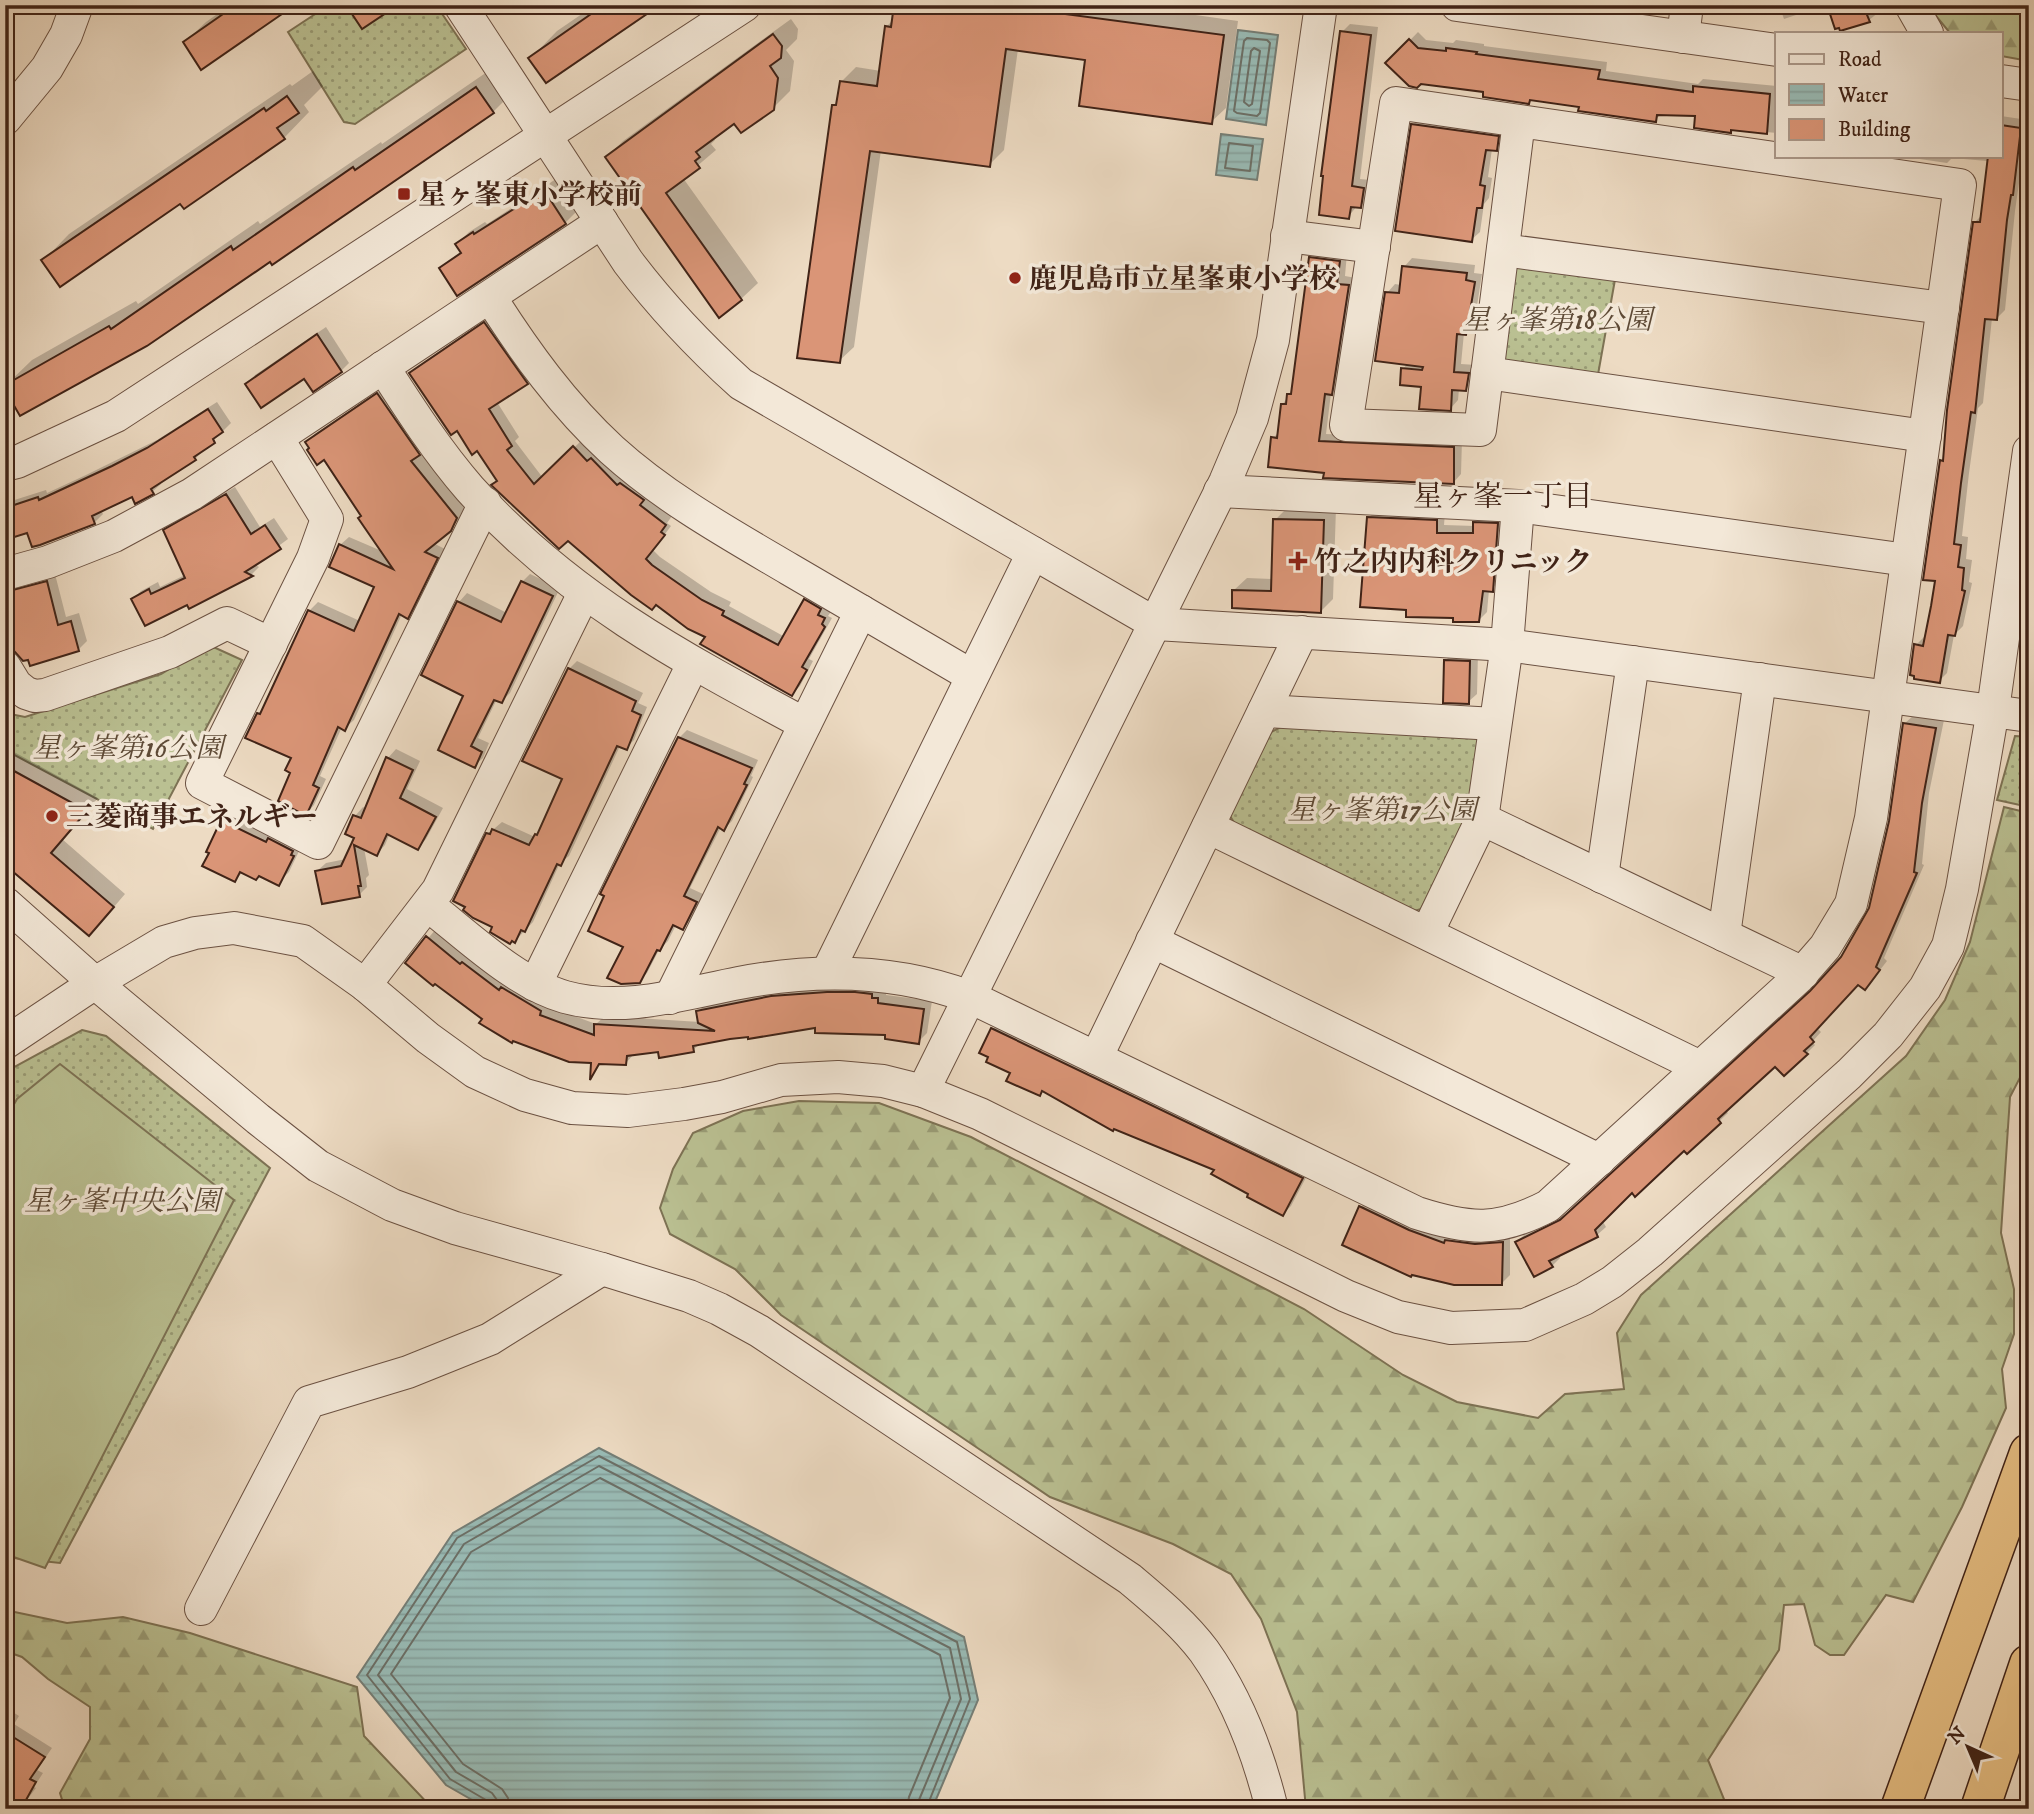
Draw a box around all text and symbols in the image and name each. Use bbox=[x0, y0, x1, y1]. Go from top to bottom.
legend bbox=[1775, 32, 2002, 158]
text: Road bbox=[1838, 47, 1882, 73]
text: Water bbox=[1837, 83, 1888, 109]
text: Building bbox=[1838, 117, 1911, 143]
place label: 星ヶ峯東小学校前 bbox=[418, 178, 642, 213]
marker: 星ヶ峯東小学校前 bbox=[396, 186, 412, 202]
place label: 鹿児島市立星峯東小学校 bbox=[1029, 262, 1337, 297]
marker: 鹿児島市立星峯東小学校 bbox=[1007, 270, 1023, 286]
park label: 星ヶ峯第18公園 bbox=[1462, 303, 1656, 338]
district label: 星ヶ峯一丁目 bbox=[1413, 479, 1593, 516]
place label: 竹之内内科クリニック bbox=[1314, 545, 1592, 580]
marker: 竹之内内科クリニック bbox=[1288, 551, 1308, 571]
park label: 星ヶ峯第16公園 bbox=[33, 731, 227, 766]
park label: 星ヶ峯第17公園 bbox=[1287, 793, 1481, 828]
place label: 三菱商事エネルギー bbox=[66, 800, 318, 835]
marker: 三菱商事エネルギー bbox=[44, 808, 60, 824]
park label: 星ヶ峯中央公園 bbox=[24, 1184, 224, 1219]
north arrow bbox=[1932, 1713, 2002, 1783]
text: N bbox=[1944, 1722, 1971, 1750]

